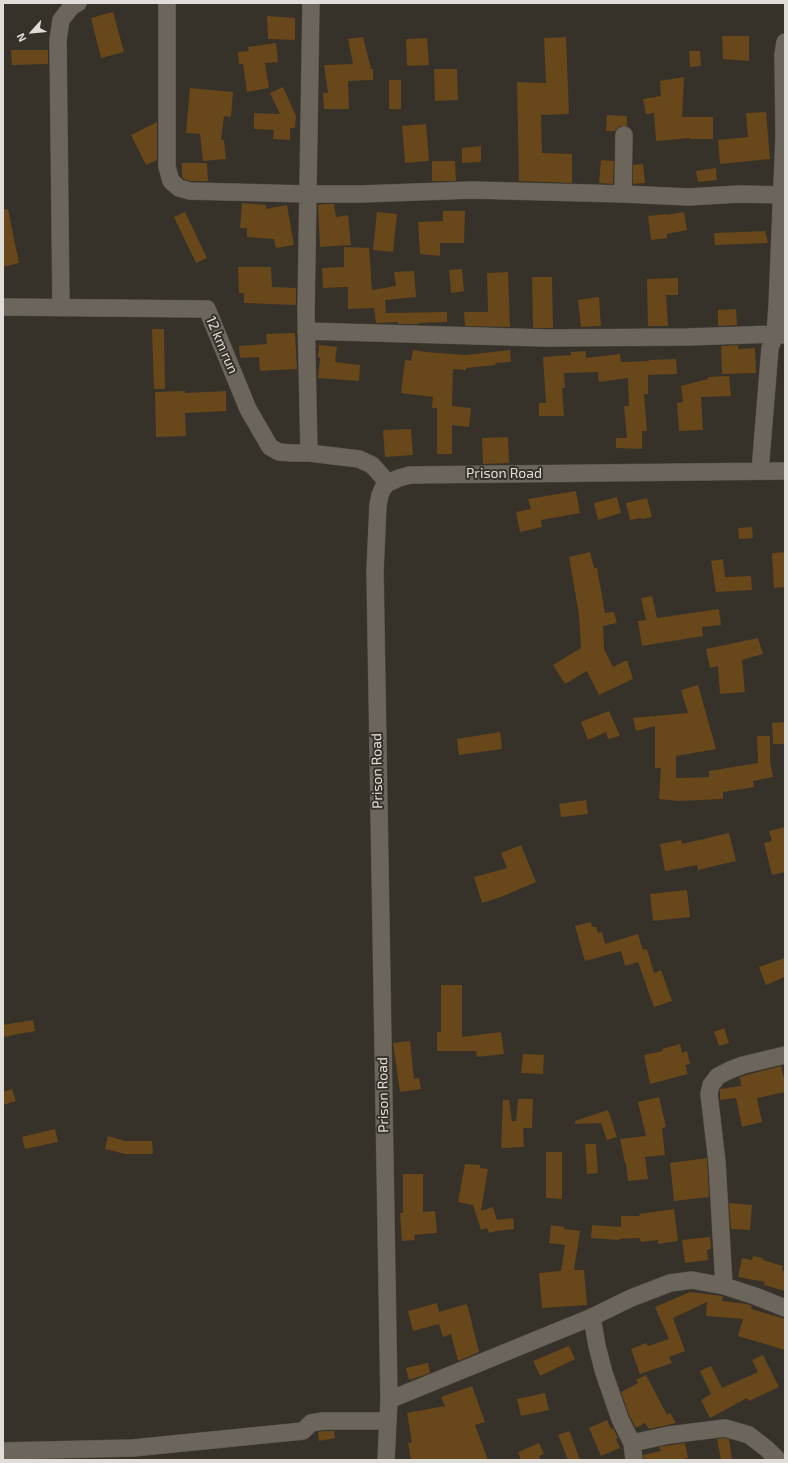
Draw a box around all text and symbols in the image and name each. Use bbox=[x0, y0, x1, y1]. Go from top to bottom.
north arrow bbox=[12, 12, 52, 52]
text: N bbox=[13, 31, 28, 44]
street label: 12 km run bbox=[202, 314, 242, 376]
street label: Prison Road bbox=[466, 465, 542, 481]
street label: Prison Road bbox=[368, 733, 386, 809]
street label: Prison Road bbox=[374, 1057, 392, 1133]

